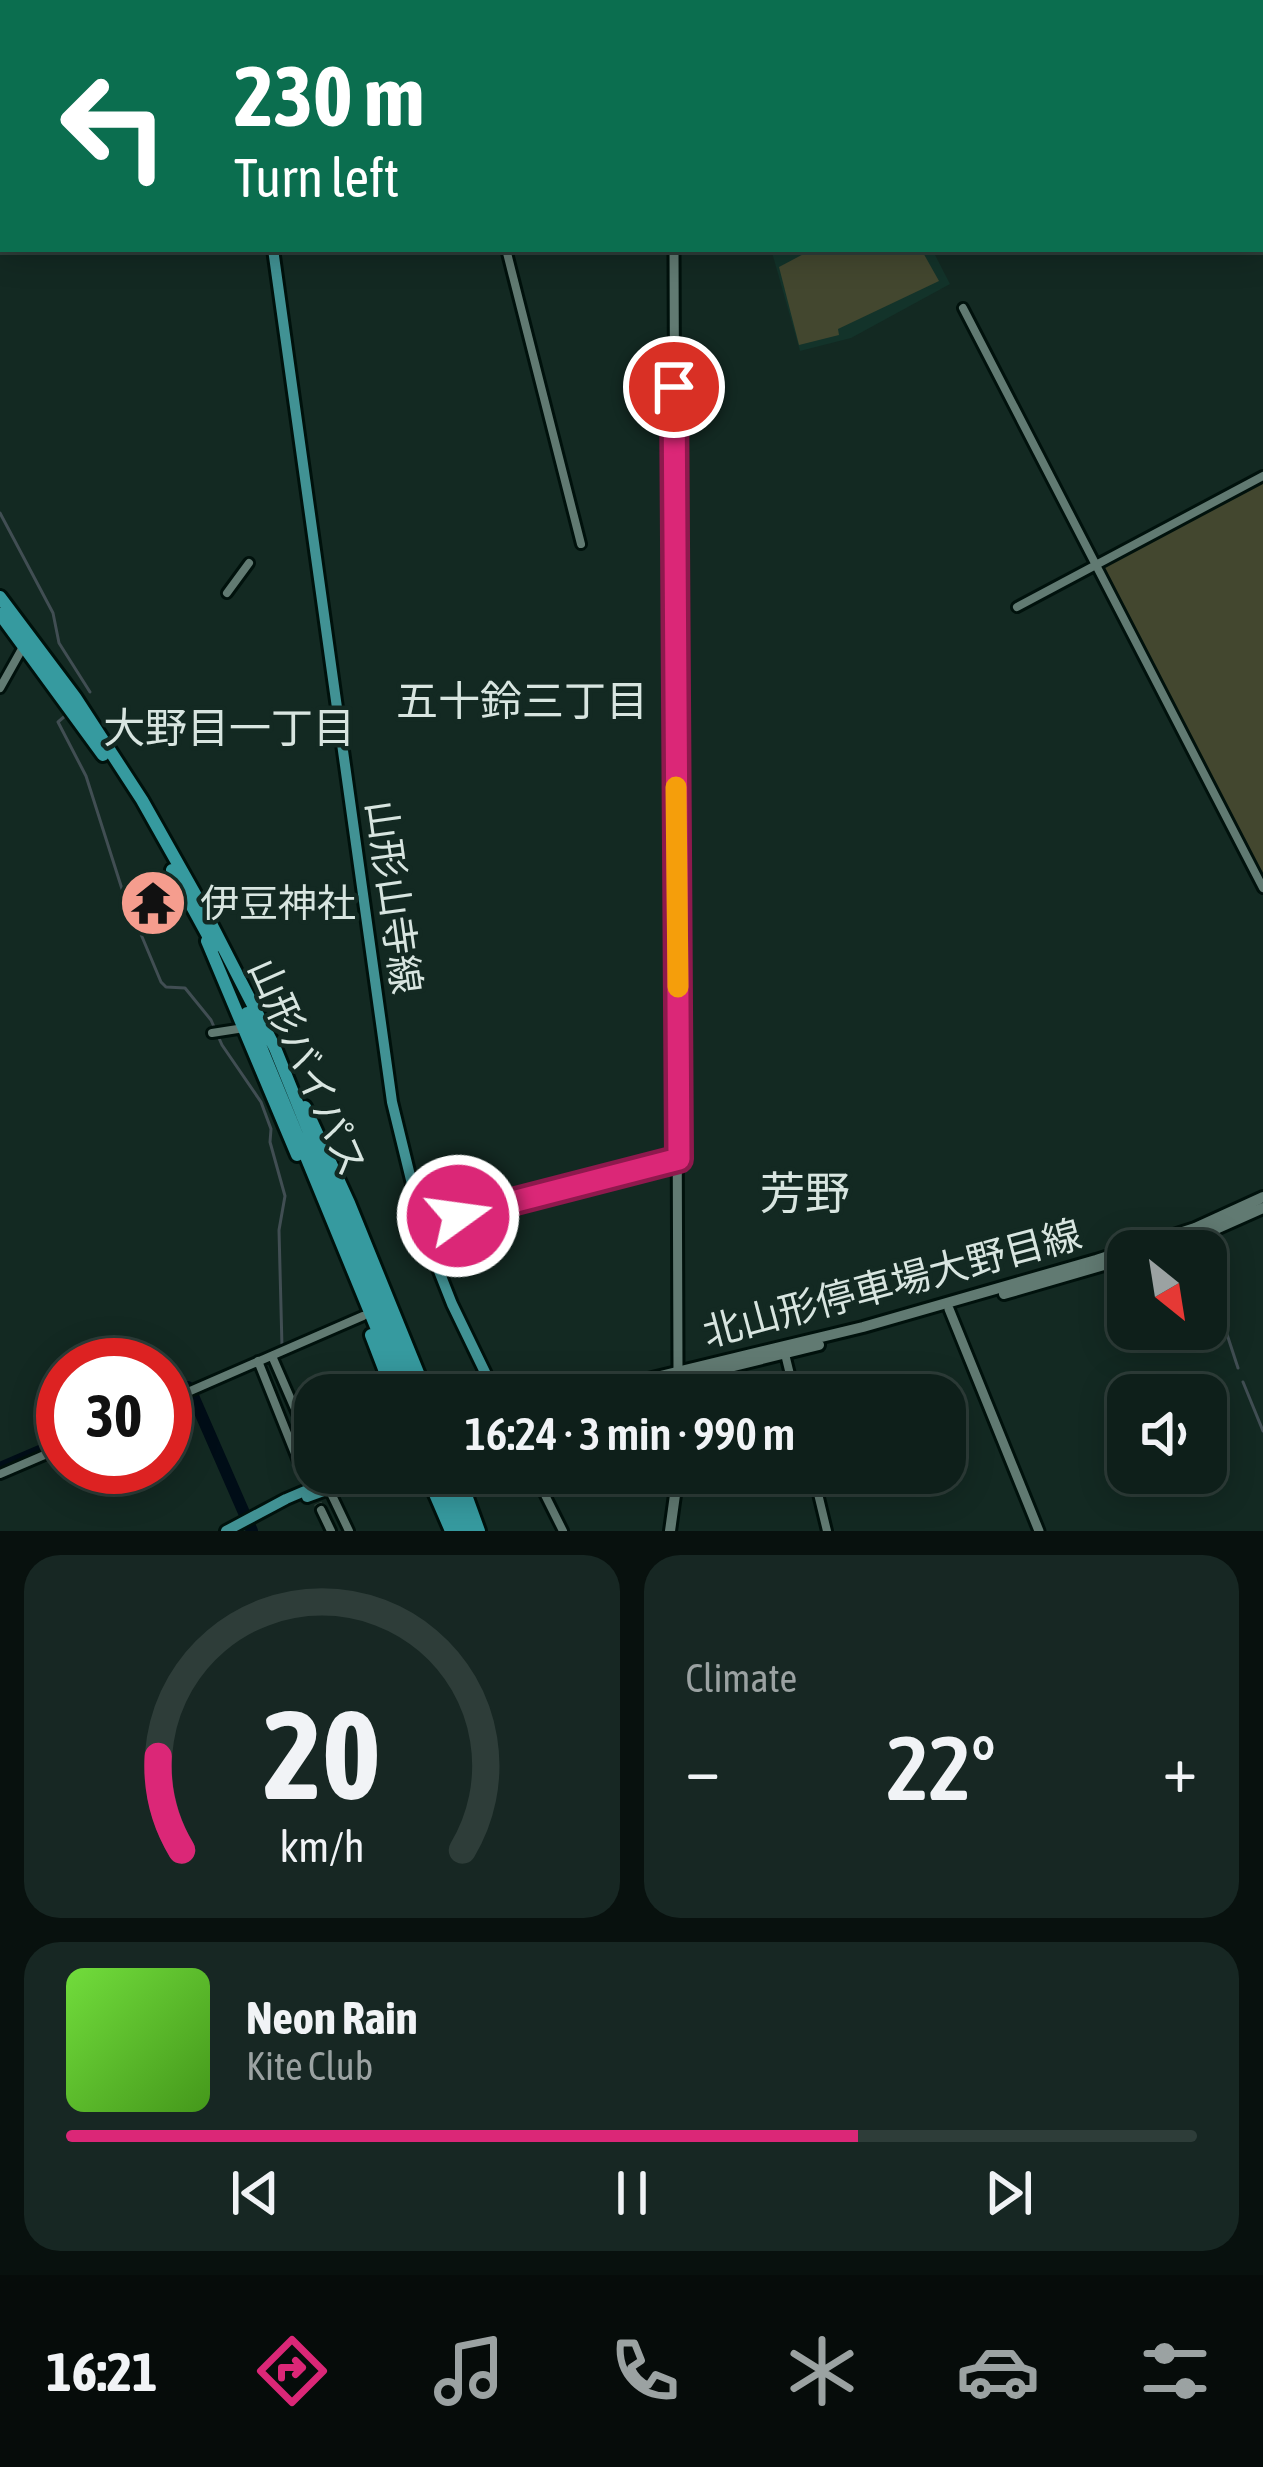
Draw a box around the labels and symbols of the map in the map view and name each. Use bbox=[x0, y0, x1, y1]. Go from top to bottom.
pin bbox=[623, 336, 725, 438]
district label: 五十鈴三丁目 bbox=[396, 677, 648, 725]
district label: 大野目一丁目 bbox=[103, 704, 355, 752]
street label: 山形山寺線 bbox=[359, 797, 429, 997]
temple icon: 伊豆神社 bbox=[118, 868, 188, 938]
place label: 伊豆神社 bbox=[200, 881, 356, 925]
street label: 山形バイパス bbox=[240, 952, 376, 1182]
position arrow bbox=[395, 1153, 521, 1279]
district label: 芳野 bbox=[760, 1167, 850, 1219]
street label: 北山形停車場大野目線 bbox=[698, 1211, 1086, 1355]
north arrow bbox=[1107, 1230, 1227, 1350]
speed limit sign: 30 bbox=[36, 1338, 192, 1494]

